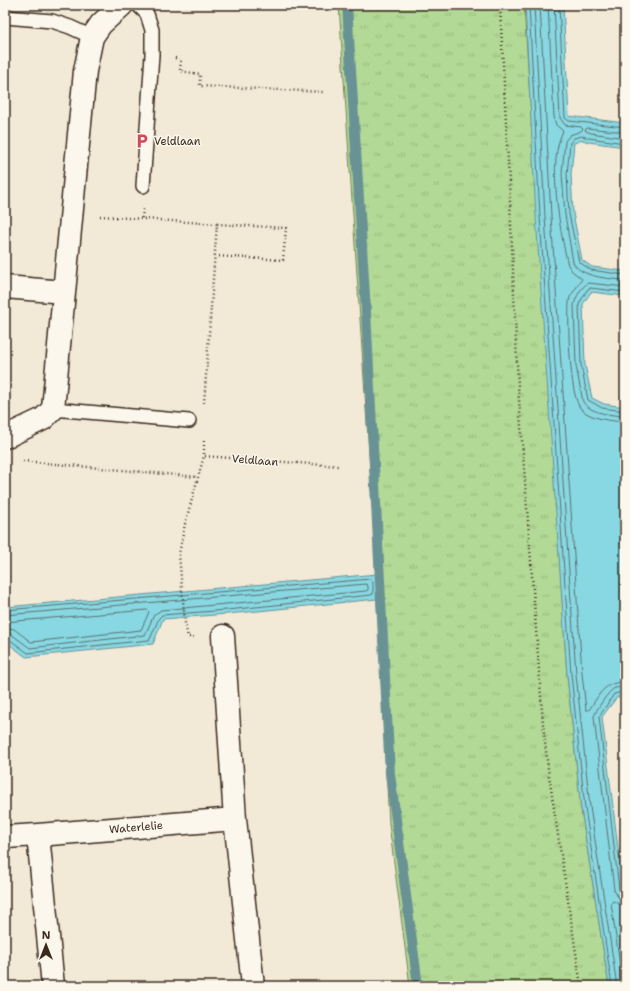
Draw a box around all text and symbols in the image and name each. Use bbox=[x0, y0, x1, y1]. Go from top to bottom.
parking icon: Veldlaan bbox=[133, 132, 151, 150]
place label: Veldlaan bbox=[154, 134, 201, 149]
street label: Veldlaan bbox=[231, 451, 279, 470]
street label: Waterlelie bbox=[109, 818, 164, 837]
north arrow bbox=[26, 925, 66, 965]
text: N bbox=[42, 928, 51, 943]

